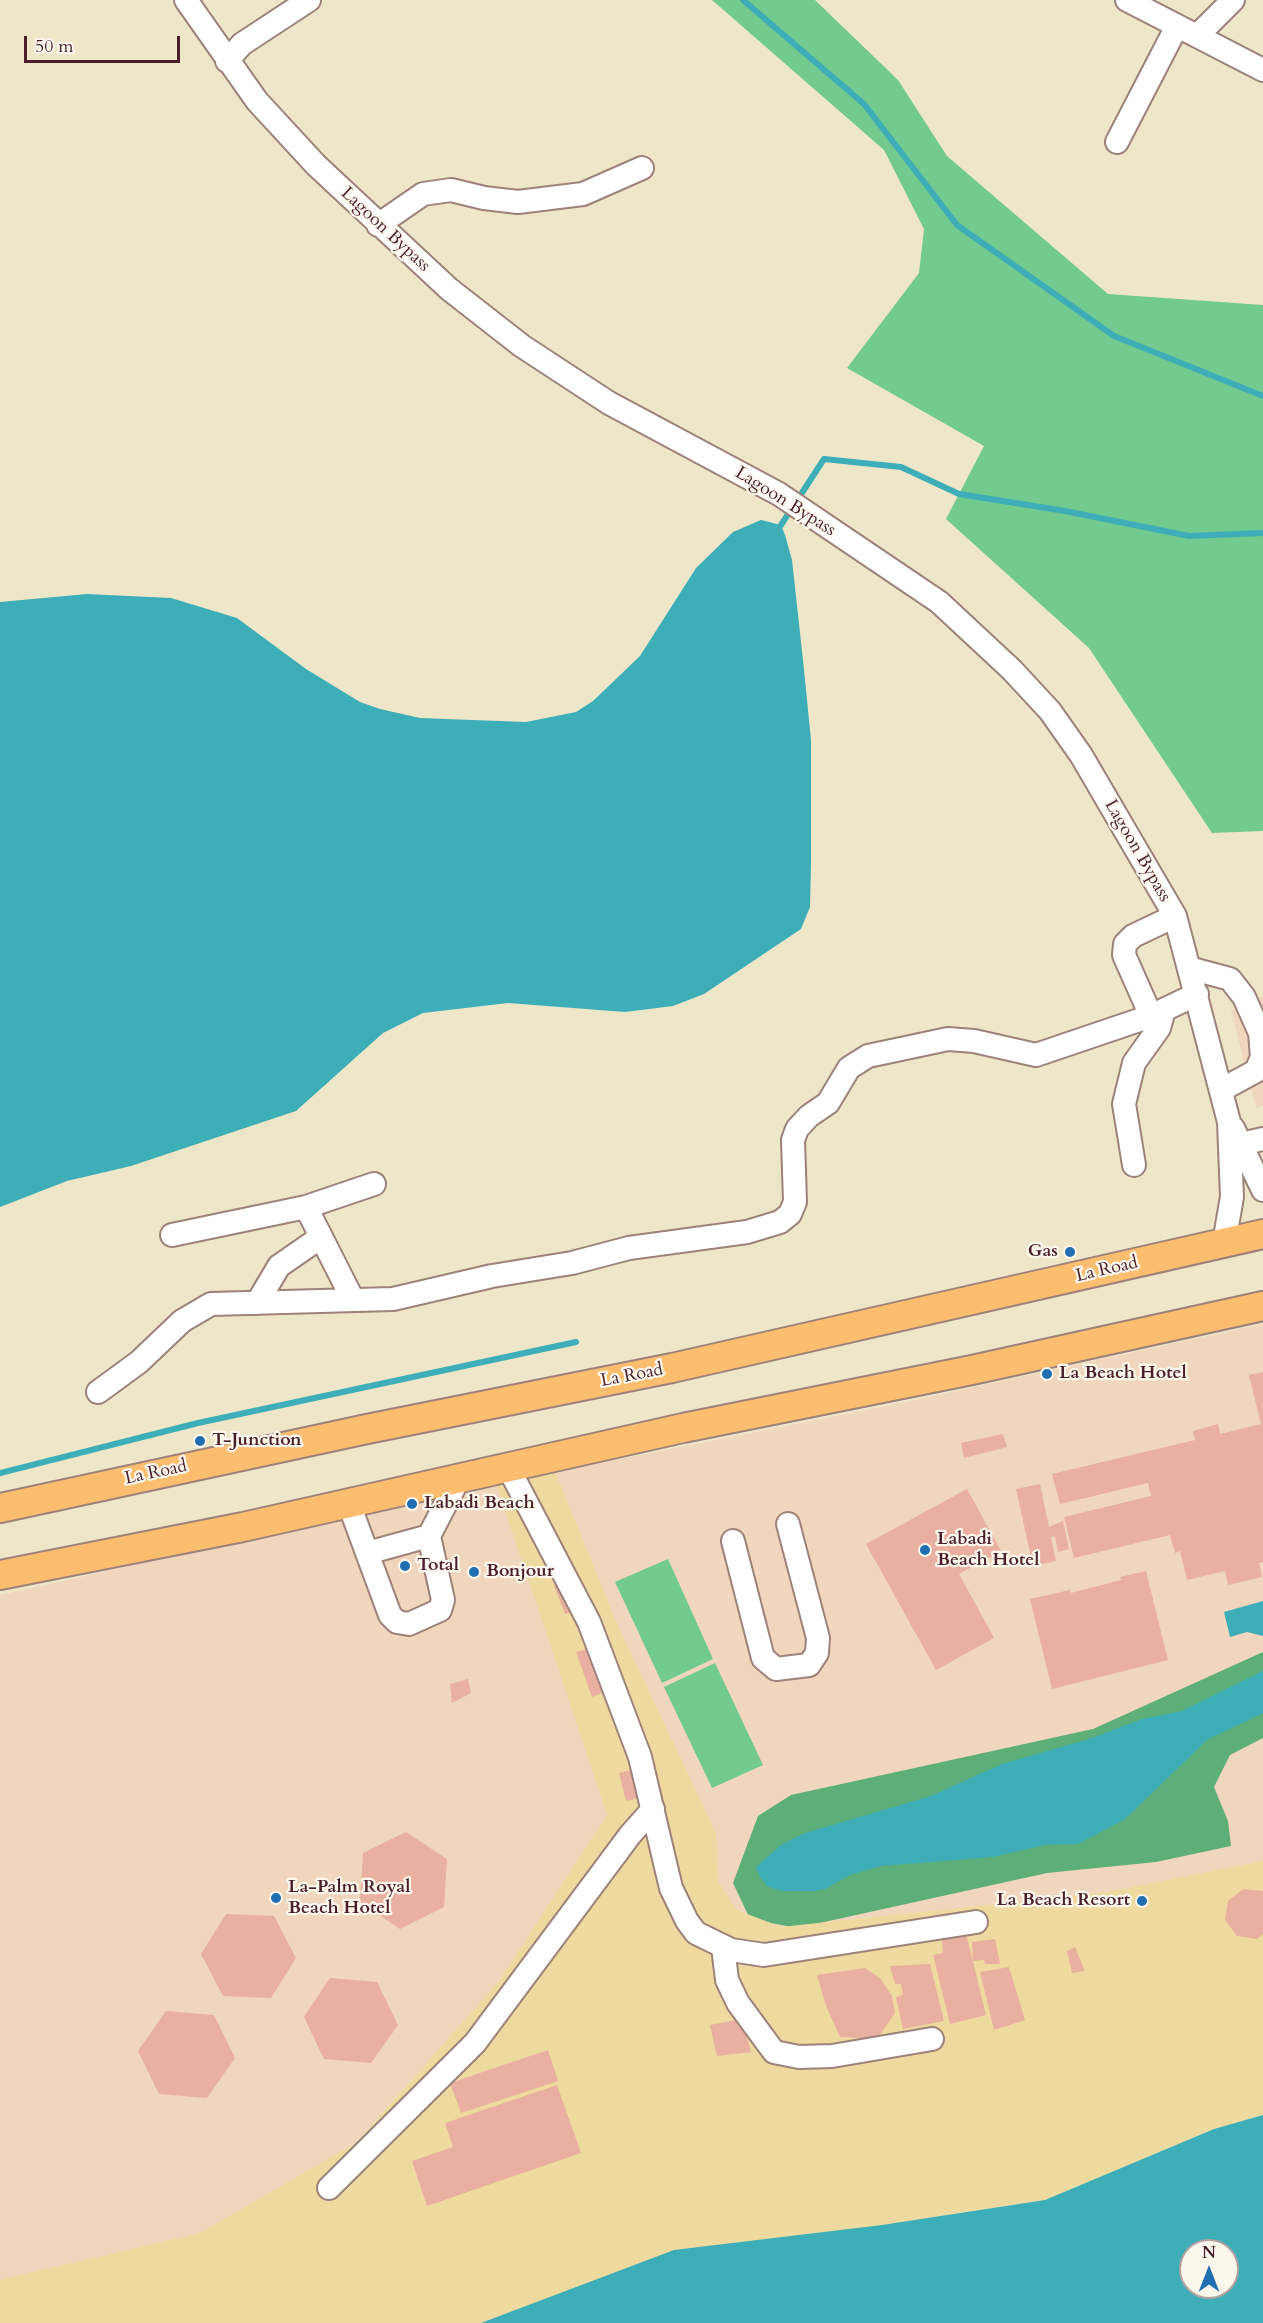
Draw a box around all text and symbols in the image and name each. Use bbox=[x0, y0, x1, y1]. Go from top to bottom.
scale bar bbox=[27, 24, 183, 62]
text: 50 m bbox=[35, 34, 74, 59]
street label: Lagoon Bypass bbox=[336, 183, 434, 277]
street label: Lagoon Bypass bbox=[731, 463, 839, 541]
street label: Lagoon Bypass bbox=[1099, 796, 1175, 906]
place label: Gas bbox=[1028, 1241, 1058, 1263]
marker: Gas bbox=[1063, 1245, 1077, 1259]
street label: La Road bbox=[1074, 1252, 1140, 1288]
street label: La Road bbox=[599, 1359, 665, 1393]
place label: La Beach Hotel bbox=[1059, 1363, 1187, 1385]
marker: La Beach Hotel bbox=[1040, 1367, 1054, 1381]
place label: T-Junction bbox=[212, 1430, 302, 1452]
marker: T-Junction bbox=[193, 1434, 207, 1448]
street label: La Road bbox=[123, 1456, 189, 1490]
place label: Labadi Beach bbox=[424, 1493, 535, 1515]
marker: Labadi Beach bbox=[405, 1497, 419, 1511]
place label: Labadi Beach Hotel bbox=[937, 1529, 1039, 1572]
marker: Labadi Beach Hotel bbox=[918, 1543, 932, 1557]
place label: Total bbox=[417, 1555, 459, 1577]
marker: Total bbox=[398, 1559, 412, 1573]
place label: Bonjour bbox=[486, 1561, 554, 1583]
marker: Bonjour bbox=[467, 1565, 481, 1579]
place label: La-Palm Royal Beach Hotel bbox=[288, 1877, 410, 1920]
place label: La Beach Resort bbox=[996, 1890, 1130, 1912]
marker: La-Palm Royal Beach Hotel bbox=[269, 1891, 283, 1905]
marker: La Beach Resort bbox=[1135, 1894, 1149, 1908]
north arrow bbox=[1179, 2239, 1239, 2299]
text: N bbox=[1202, 2242, 1216, 2264]

